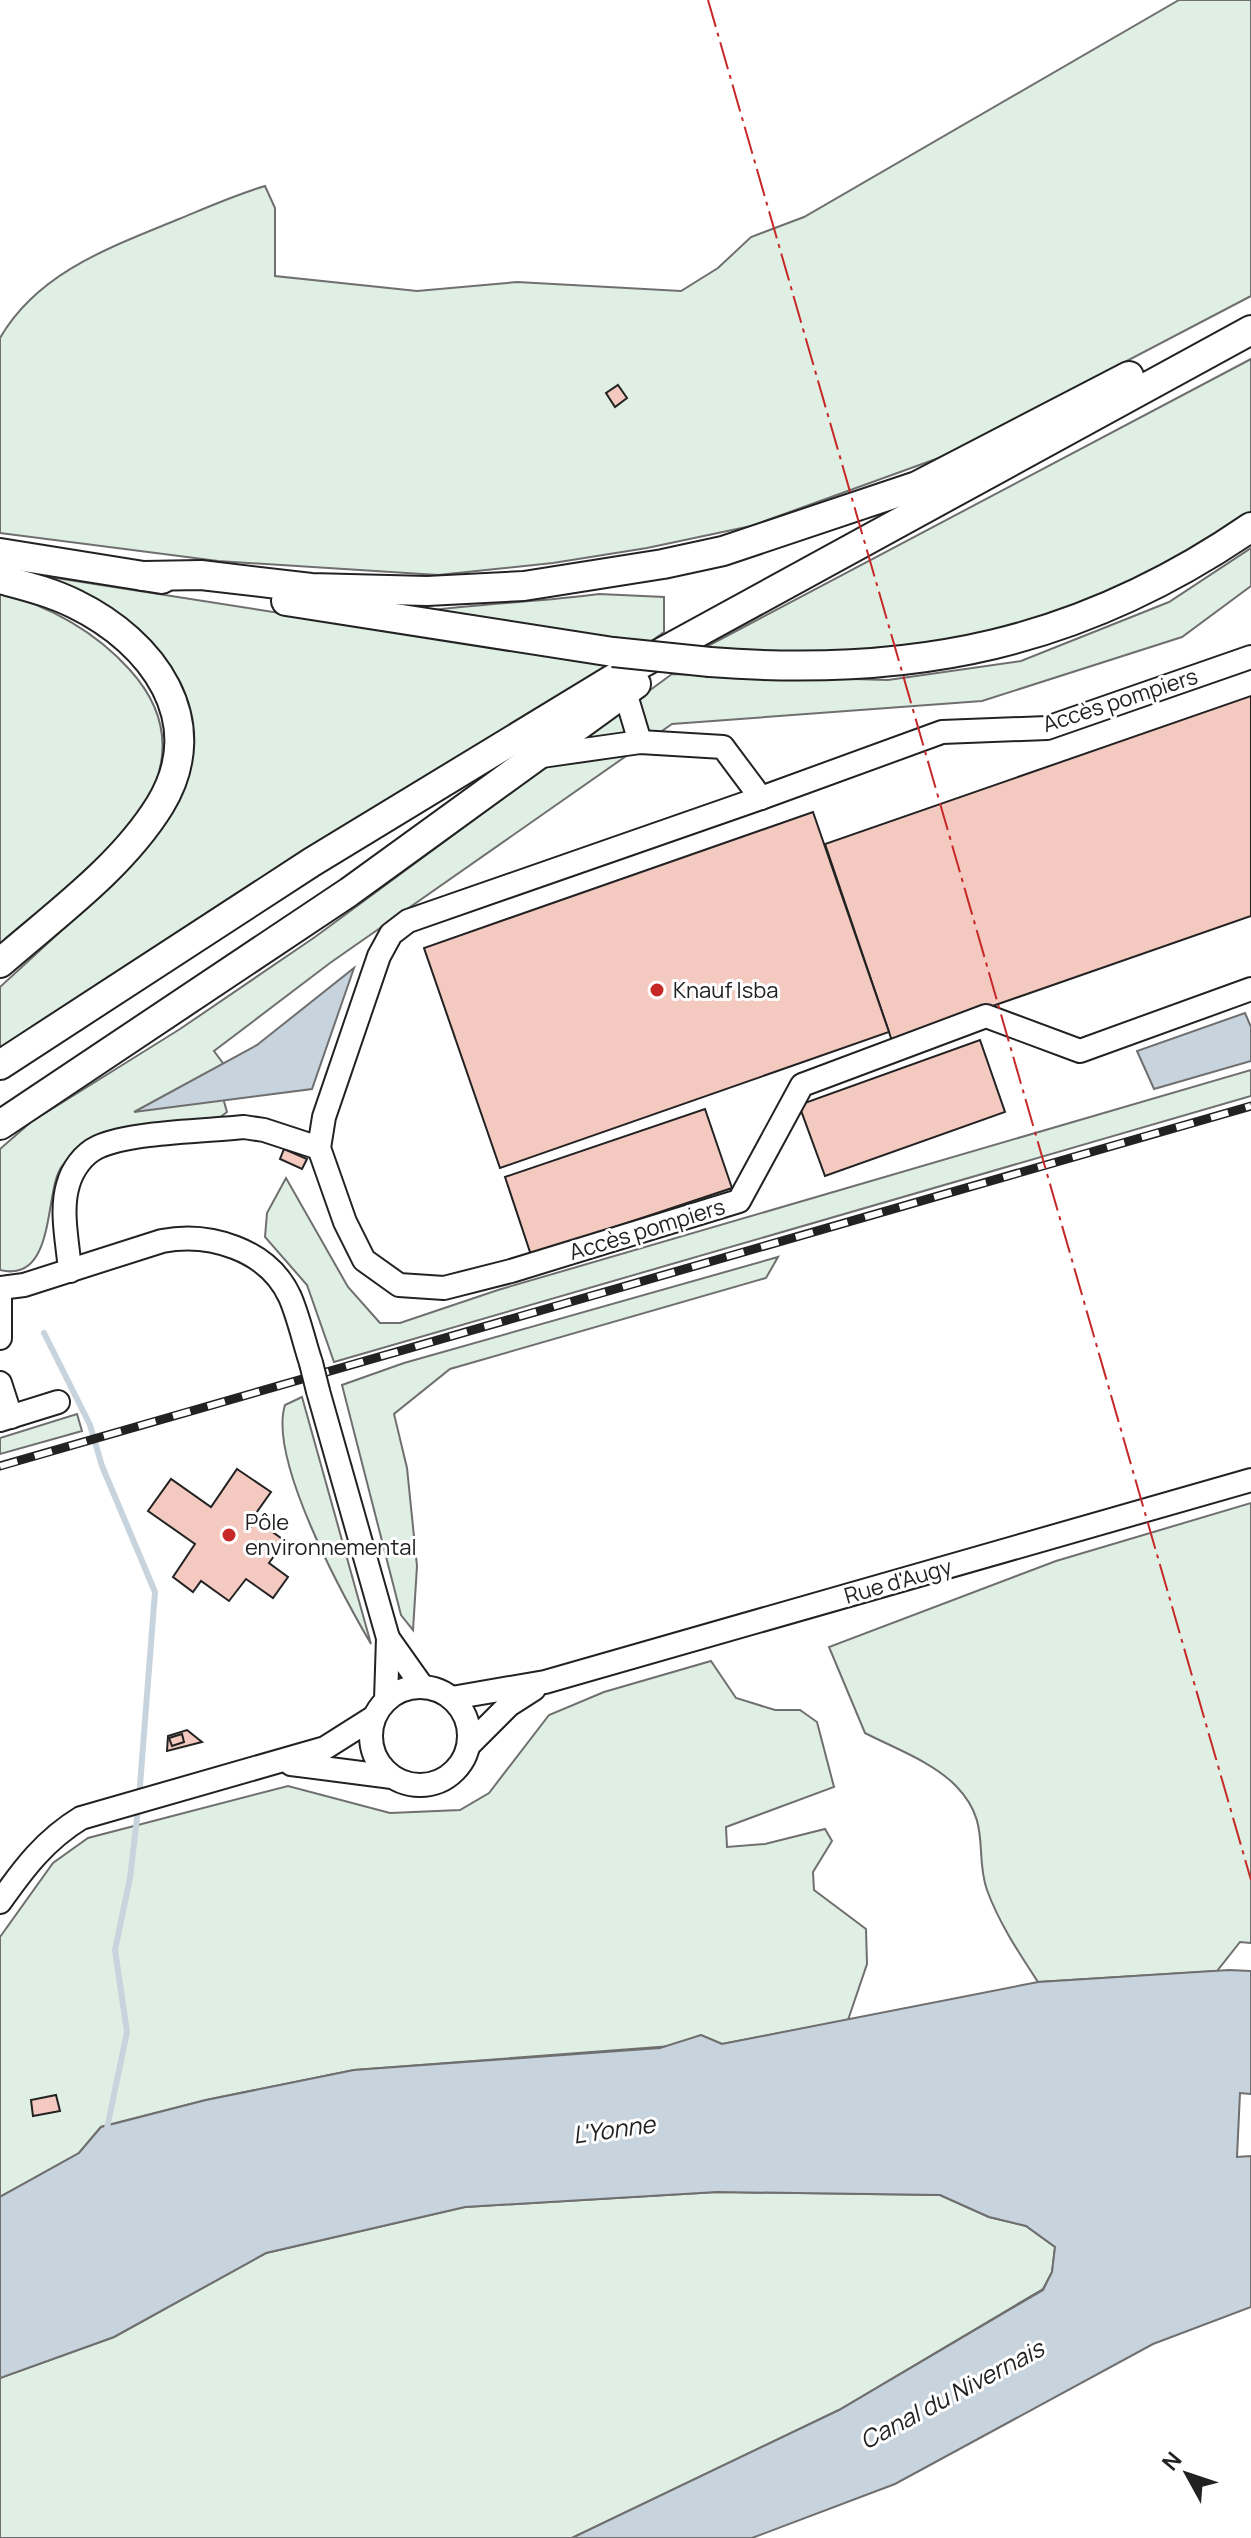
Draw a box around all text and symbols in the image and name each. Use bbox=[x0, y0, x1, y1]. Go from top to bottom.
street label: Accès pompiers bbox=[1039, 661, 1201, 739]
place label: Knauf Isba bbox=[673, 975, 779, 1005]
marker: Knauf Isba bbox=[648, 981, 666, 999]
street label: Accès pompiers bbox=[565, 1191, 729, 1267]
place label: Pôle environnemental bbox=[245, 1507, 417, 1562]
marker: Pôle environnemental bbox=[220, 1526, 238, 1544]
street label: Rue d'Augy bbox=[841, 1551, 956, 1611]
water label: L'Yonne bbox=[571, 2106, 659, 2151]
water label: Canal du Nivernais bbox=[853, 2330, 1051, 2456]
north arrow bbox=[1147, 2434, 1227, 2514]
text: N bbox=[1155, 2445, 1188, 2477]

